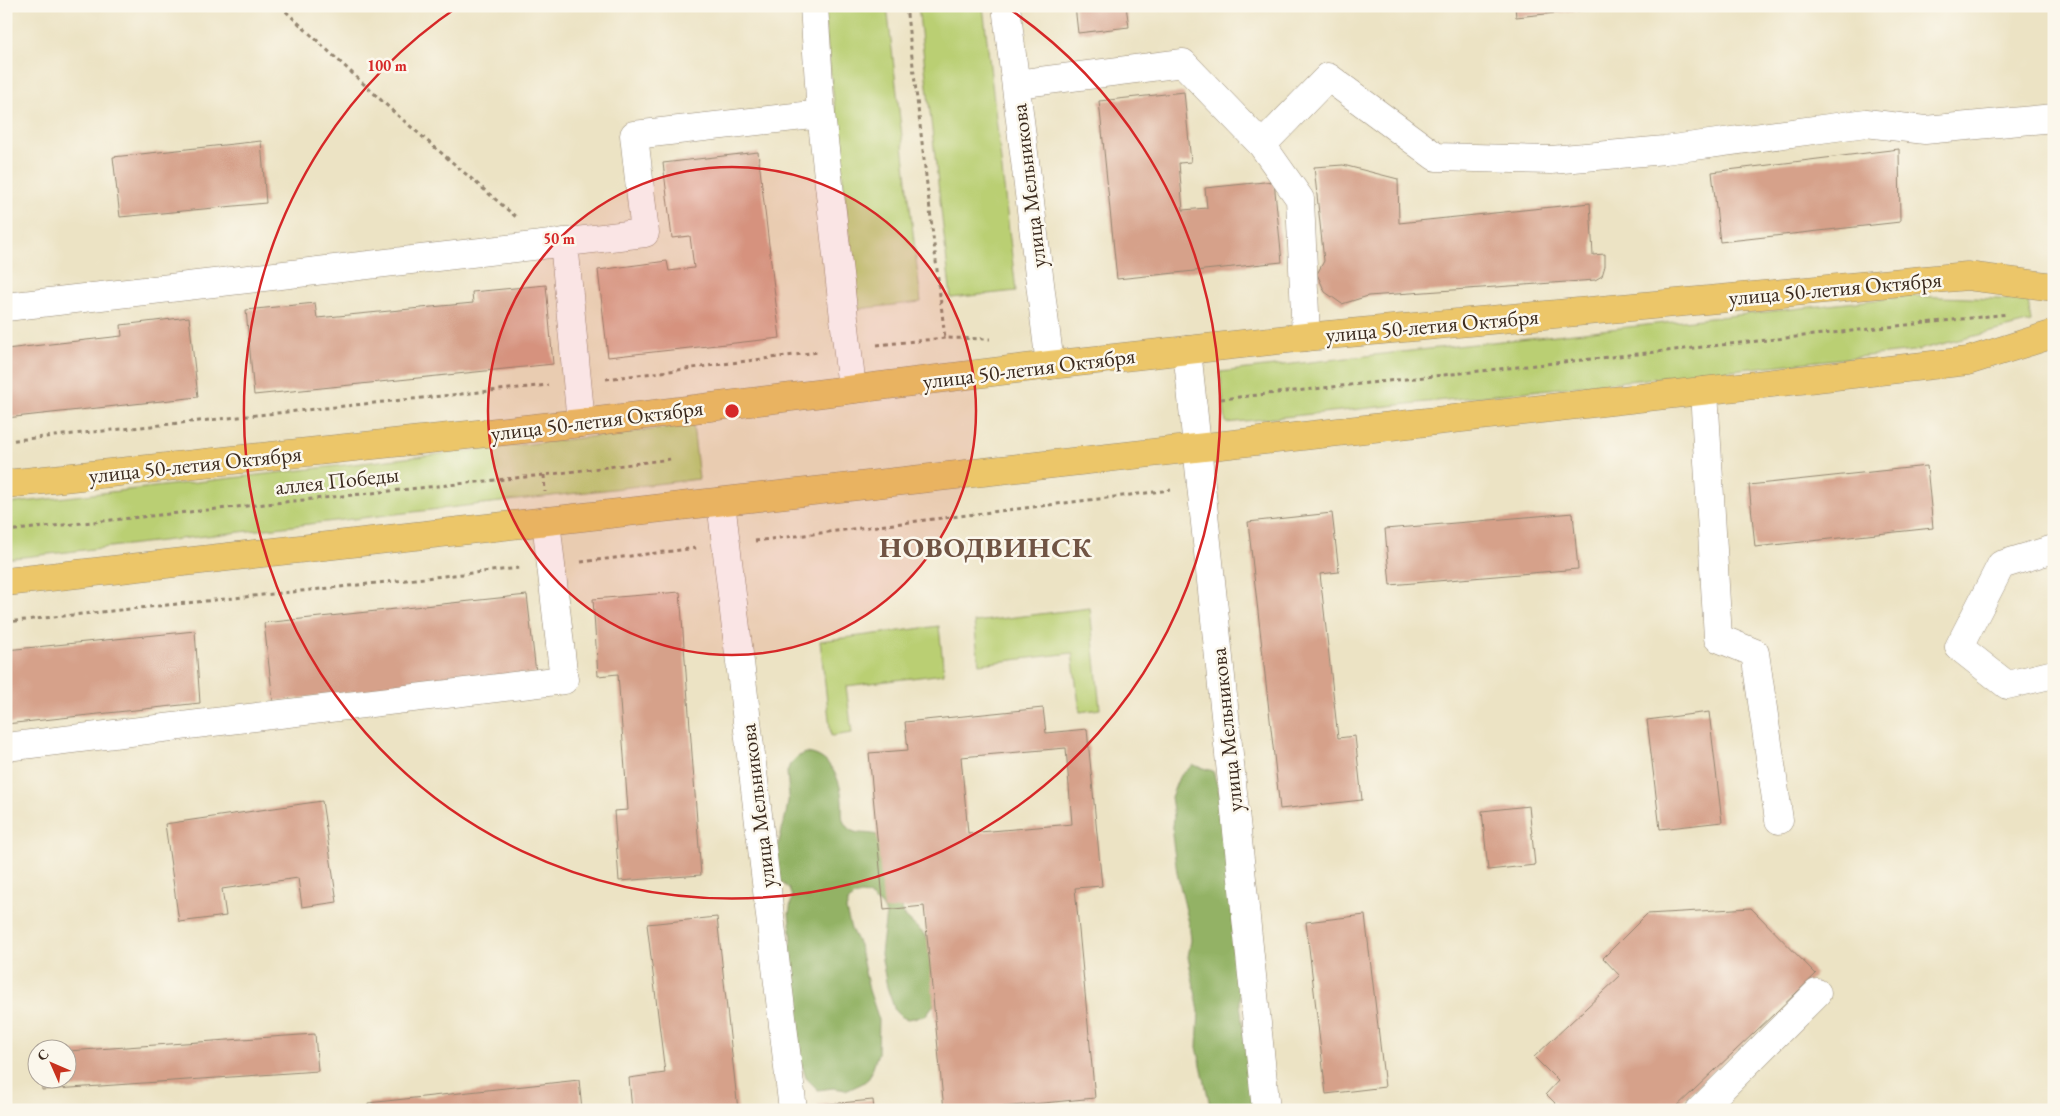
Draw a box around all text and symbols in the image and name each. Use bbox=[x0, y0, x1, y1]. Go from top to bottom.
text: 100 m bbox=[367, 56, 407, 75]
street label: улица Мельникова bbox=[1004, 102, 1053, 270]
text: 50 m bbox=[543, 229, 575, 248]
street label: улица 50-летия Октября bbox=[1727, 265, 1943, 312]
street label: улица 50-летия Октября bbox=[1324, 302, 1540, 349]
street label: улица 50-летия Октября bbox=[921, 341, 1137, 396]
street label: улица 50-летия Октября bbox=[489, 393, 705, 448]
centre of rings bbox=[723, 402, 741, 420]
street label: улица 50-летия Октября bbox=[87, 439, 303, 490]
street label: аллея Победы bbox=[274, 460, 400, 501]
district label: НОВОДВИНСК bbox=[879, 529, 1093, 565]
street label: улица Мельникова bbox=[1203, 646, 1250, 814]
street label: улица Мельникова bbox=[733, 722, 782, 890]
north arrow bbox=[28, 1038, 78, 1088]
text: С bbox=[33, 1045, 53, 1065]

